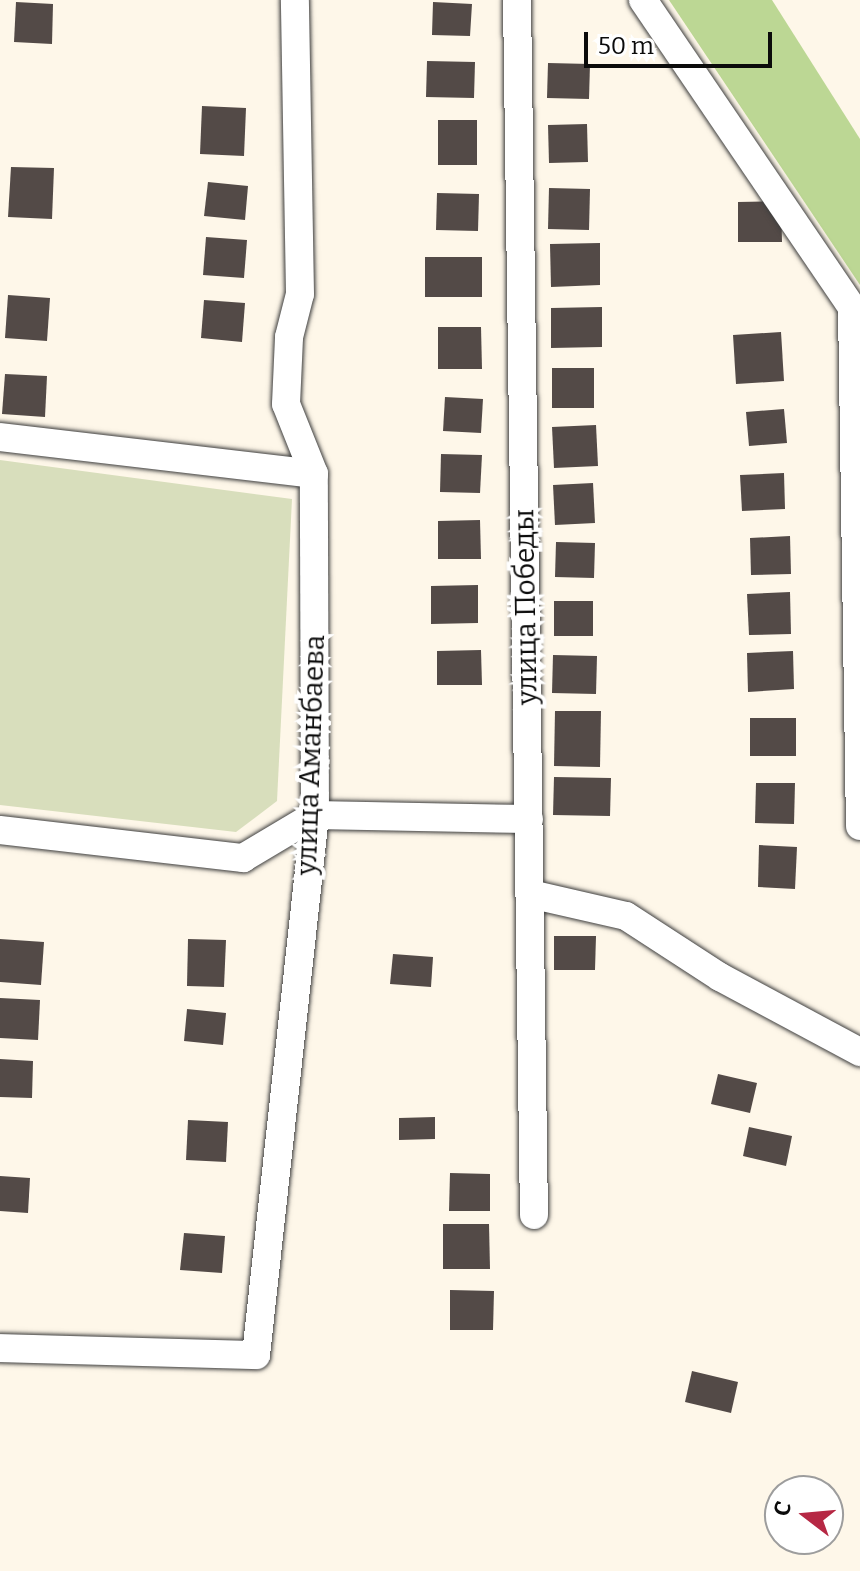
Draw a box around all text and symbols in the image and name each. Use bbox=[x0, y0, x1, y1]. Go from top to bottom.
scale bar bbox=[588, 16, 776, 66]
text: 50 m bbox=[598, 32, 654, 60]
street label: улица Победы bbox=[507, 509, 545, 705]
street label: улица Аманбаева bbox=[290, 634, 332, 876]
north arrow bbox=[764, 1475, 844, 1555]
text: С bbox=[767, 1498, 797, 1519]

